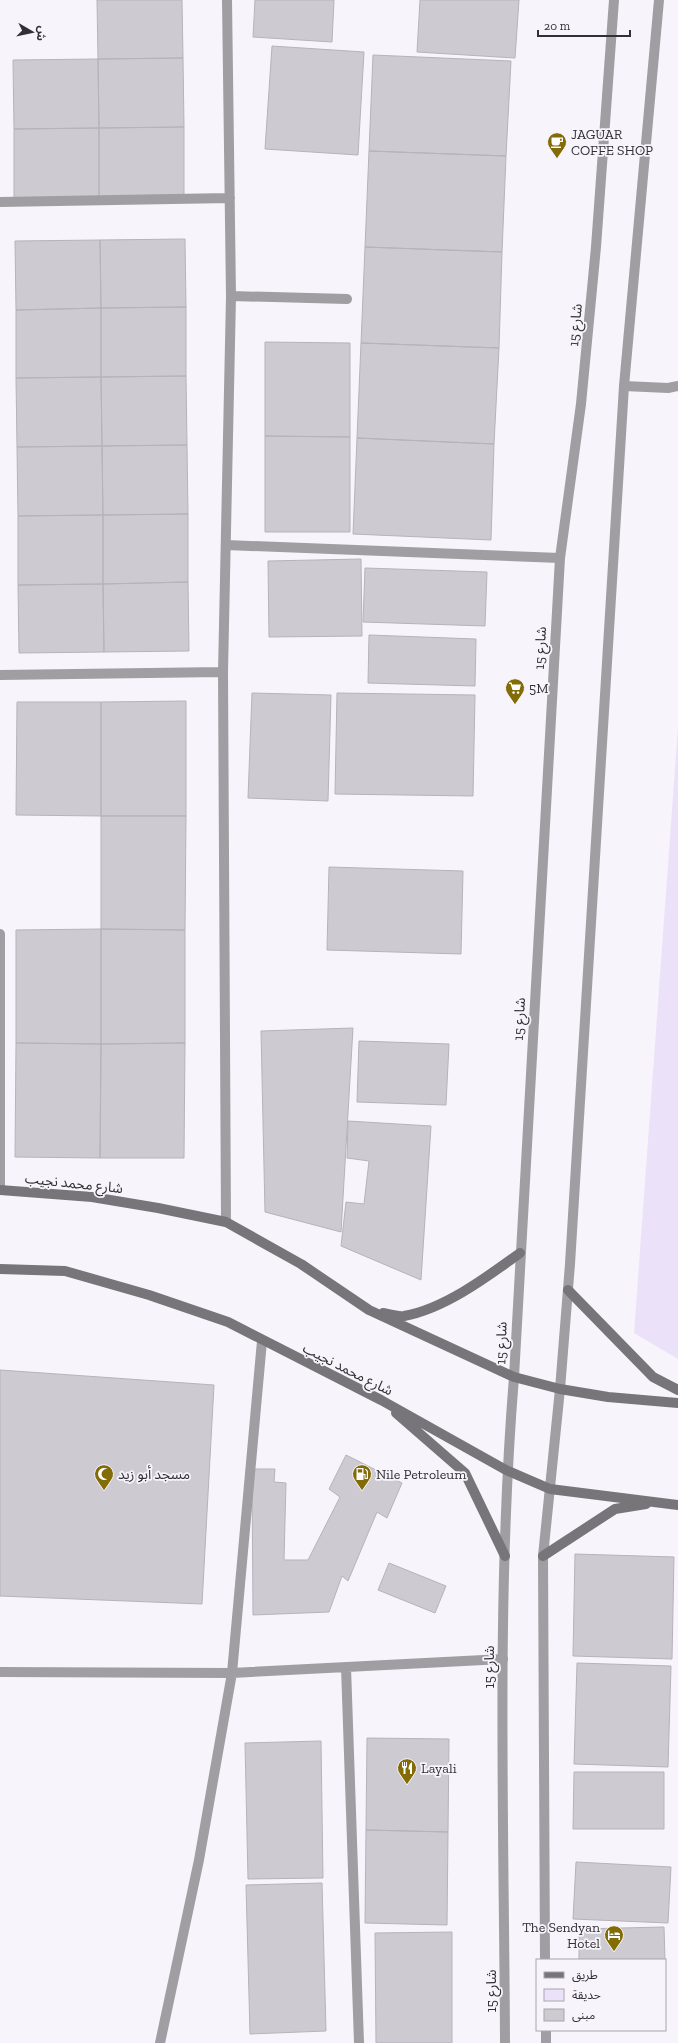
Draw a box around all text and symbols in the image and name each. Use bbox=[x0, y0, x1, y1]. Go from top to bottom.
north arrow bbox=[12, 12, 52, 52]
scale bar bbox=[538, 12, 630, 38]
text: 20 m bbox=[544, 19, 571, 33]
text: ش bbox=[34, 25, 49, 42]
place label: JAGUAR COFFE SHOP bbox=[571, 126, 653, 159]
cafe icon: JAGUAR COFFE SHOP bbox=[546, 131, 568, 159]
street label: شارع 15 bbox=[565, 303, 588, 347]
street label: شارع 15 bbox=[531, 626, 552, 670]
supermarket icon: 5M bbox=[504, 677, 526, 705]
place label: 5M bbox=[529, 680, 549, 697]
street label: شارع 15 bbox=[510, 997, 531, 1041]
street label: شارع محمد نجيب bbox=[24, 1170, 124, 1199]
street label: شارع 15 bbox=[492, 1321, 513, 1365]
street label: شارع محمد نجيب bbox=[299, 1339, 396, 1401]
mosque icon: مسجد أبو زيد bbox=[93, 1463, 115, 1491]
fuel station icon: Nile Petroleum bbox=[351, 1463, 373, 1491]
place label: مسجد أبو زيد bbox=[118, 1465, 190, 1483]
place label: Nile Petroleum bbox=[376, 1466, 466, 1483]
street label: شارع 15 bbox=[481, 1645, 500, 1689]
restaurant icon: Layali bbox=[396, 1757, 418, 1785]
place label: Layali bbox=[421, 1760, 457, 1777]
place label: The Sendyan Hotel bbox=[522, 1919, 600, 1952]
hotel icon: The Sendyan Hotel bbox=[603, 1924, 625, 1952]
legend bbox=[536, 1959, 666, 2031]
text: طريق bbox=[572, 1968, 598, 1983]
street label: شارع 15 bbox=[483, 1969, 502, 2013]
text: حديقة bbox=[572, 1988, 601, 2002]
text: مبنى bbox=[572, 2008, 595, 2022]

